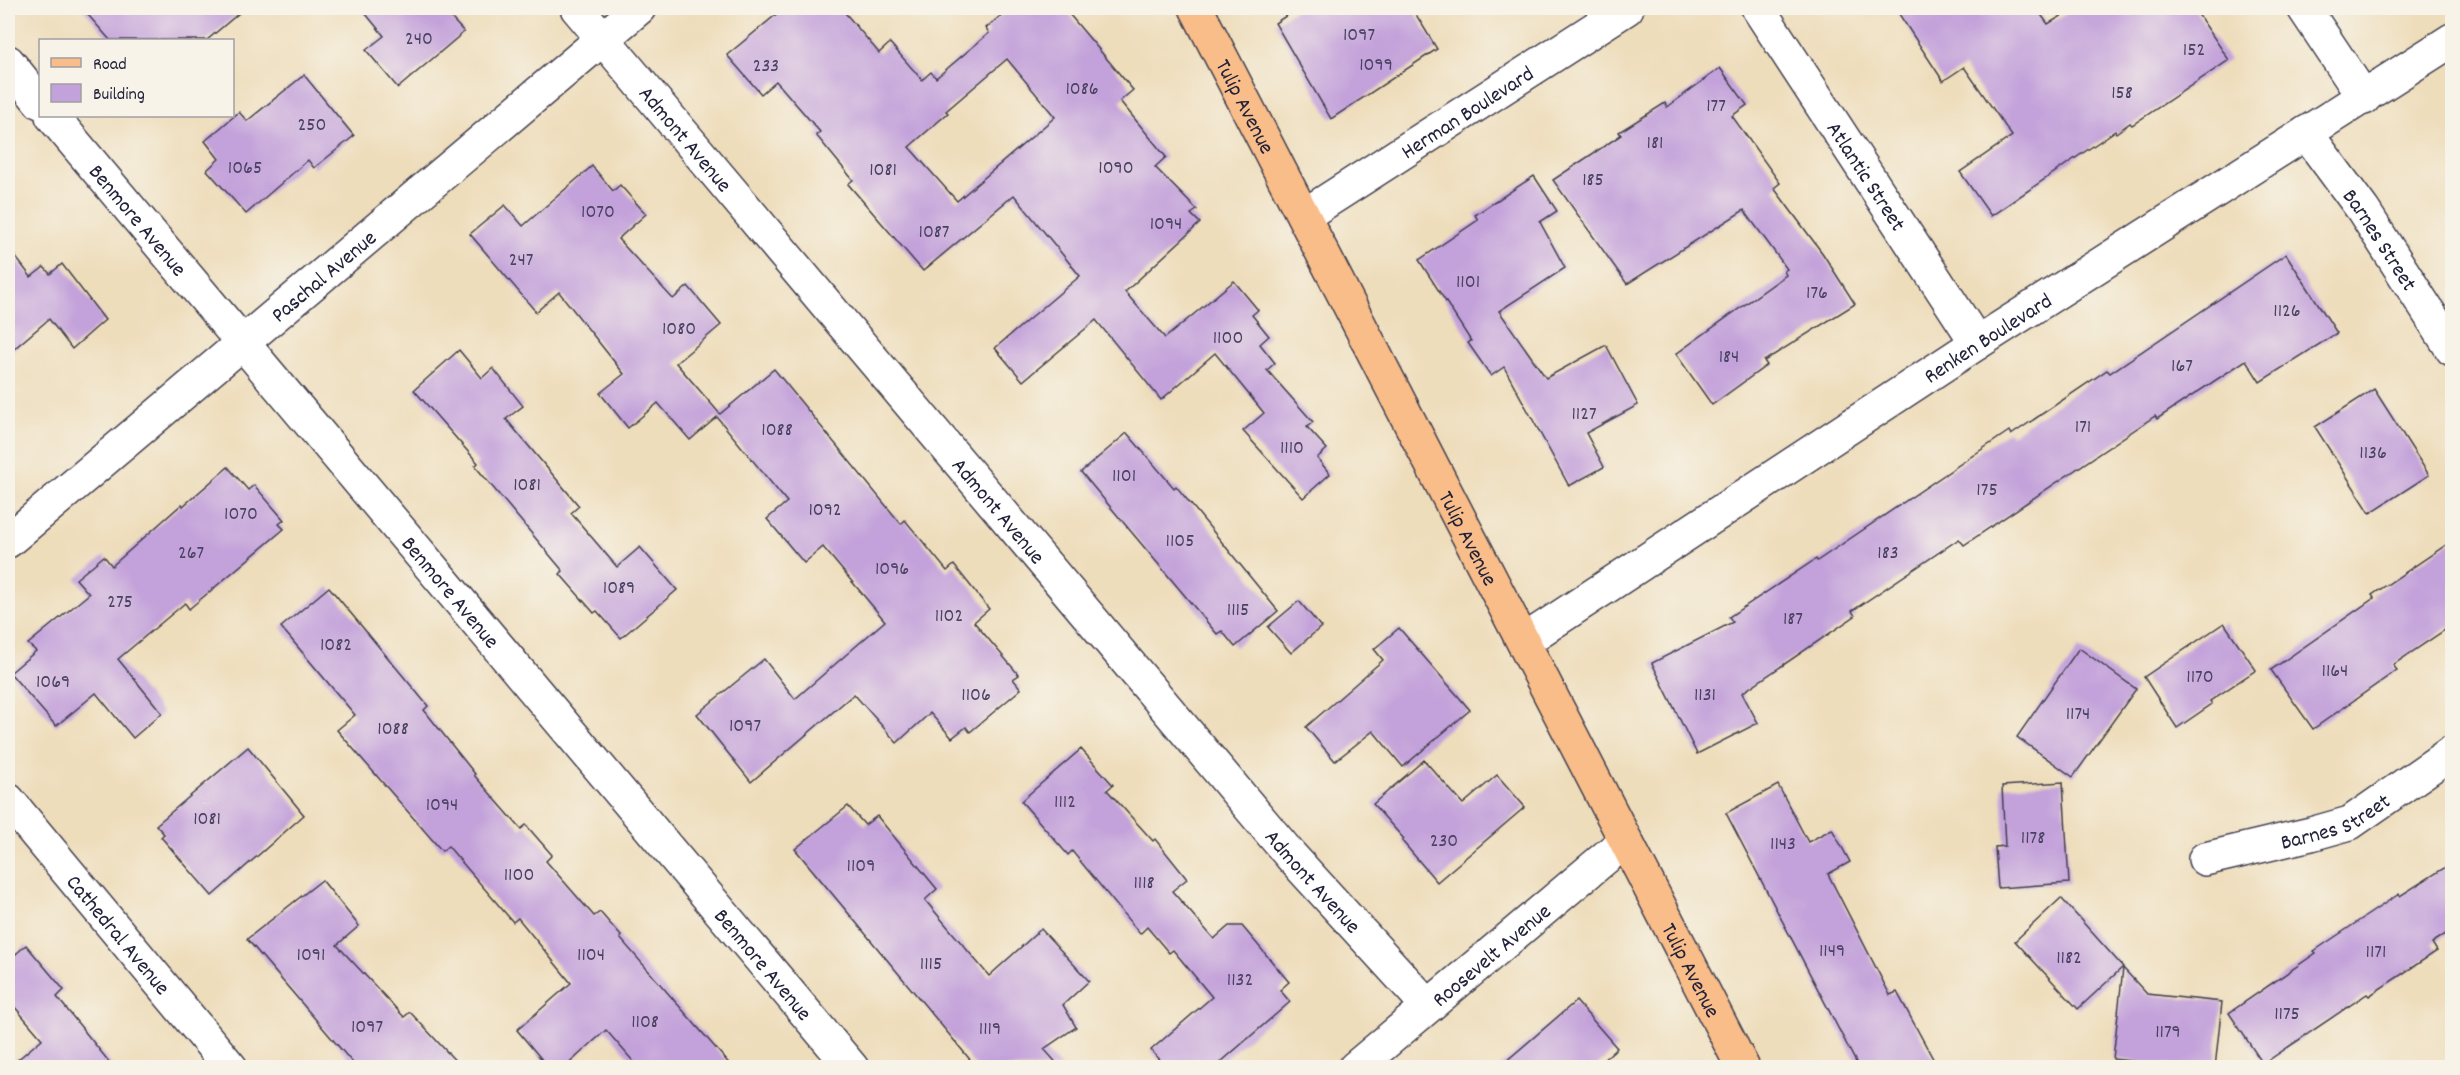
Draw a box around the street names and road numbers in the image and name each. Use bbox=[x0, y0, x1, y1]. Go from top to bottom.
street label: Tulip Avenue bbox=[1206, 54, 1281, 160]
street label: Herman Boulevard bbox=[1396, 60, 1541, 168]
street label: Admont Avenue bbox=[630, 80, 738, 200]
street label: Atlantic Street bbox=[1817, 116, 1912, 238]
street label: Benmore Avenue bbox=[80, 159, 193, 285]
street label: Barnes Street bbox=[2333, 183, 2423, 298]
street label: Paschal Avenue bbox=[266, 224, 384, 331]
street label: Renken Boulevard bbox=[1919, 287, 2059, 393]
street label: Admont Avenue bbox=[943, 452, 1051, 572]
street label: Tulip Avenue bbox=[1429, 486, 1504, 592]
street label: Benmore Avenue bbox=[392, 531, 505, 657]
street label: Barnes Street bbox=[2278, 788, 2398, 860]
street label: Admont Avenue bbox=[1256, 824, 1367, 942]
street label: Cathedral Avenue bbox=[57, 869, 176, 1003]
street label: Roosevelt Avenue bbox=[1427, 898, 1559, 1016]
street label: Benmore Avenue bbox=[705, 903, 818, 1029]
street label: Tulip Avenue bbox=[1652, 918, 1726, 1024]

